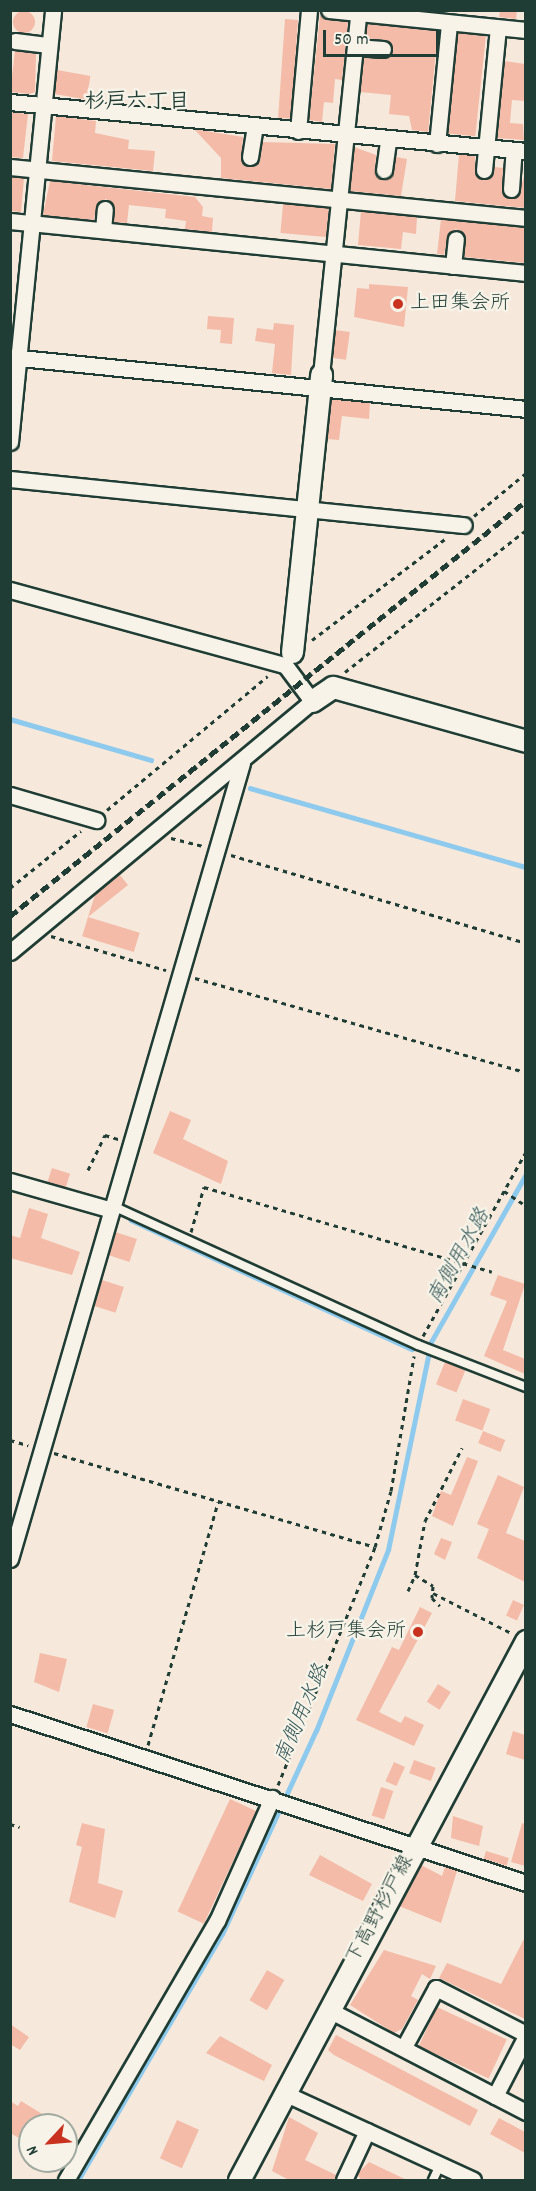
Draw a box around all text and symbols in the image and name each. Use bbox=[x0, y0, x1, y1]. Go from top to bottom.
scale bar bbox=[326, 18, 442, 56]
text: 50 m bbox=[334, 28, 369, 53]
district label: 杉戸六丁目 bbox=[85, 90, 189, 116]
place label: 上田集会所 bbox=[410, 292, 510, 316]
marker: 上田集会所 bbox=[391, 297, 405, 311]
water label: 南側用水路 bbox=[424, 1205, 496, 1309]
place label: 上杉戸集会所 bbox=[286, 1620, 406, 1644]
marker: 上杉戸集会所 bbox=[411, 1625, 425, 1639]
water label: 南側用水路 bbox=[271, 1662, 335, 1768]
street label: 下高野杉戸線 bbox=[342, 1851, 420, 1969]
north arrow bbox=[18, 2113, 78, 2173]
text: N bbox=[21, 2142, 45, 2159]

